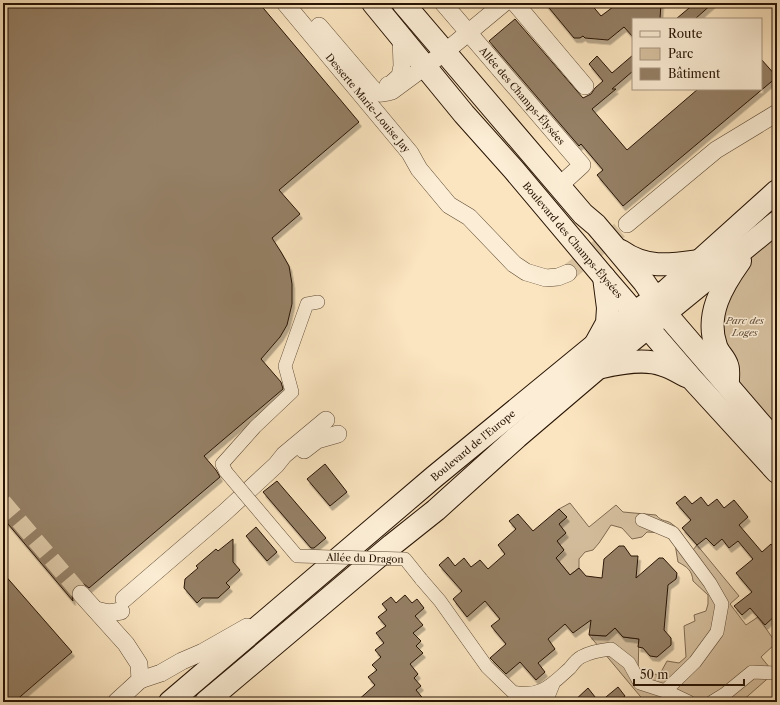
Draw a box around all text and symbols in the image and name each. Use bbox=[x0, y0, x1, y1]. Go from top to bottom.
legend bbox=[632, 18, 762, 90]
text: Route bbox=[668, 26, 703, 41]
street label: Allée des Champs-Élysées bbox=[476, 43, 568, 147]
text: Parc bbox=[668, 46, 693, 61]
street label: Desserte Marie-Louise Jay bbox=[323, 51, 414, 156]
text: Bâtiment bbox=[668, 66, 721, 81]
street label: Boulevard des Champs-Élysées bbox=[520, 179, 626, 301]
park label: Parc des Loges bbox=[725, 314, 765, 339]
street label: Boulevard de l'Europe bbox=[428, 406, 518, 484]
street label: Allée du Dragon bbox=[325, 550, 405, 565]
scale bar bbox=[634, 661, 744, 687]
text: 50 m bbox=[640, 667, 669, 682]

